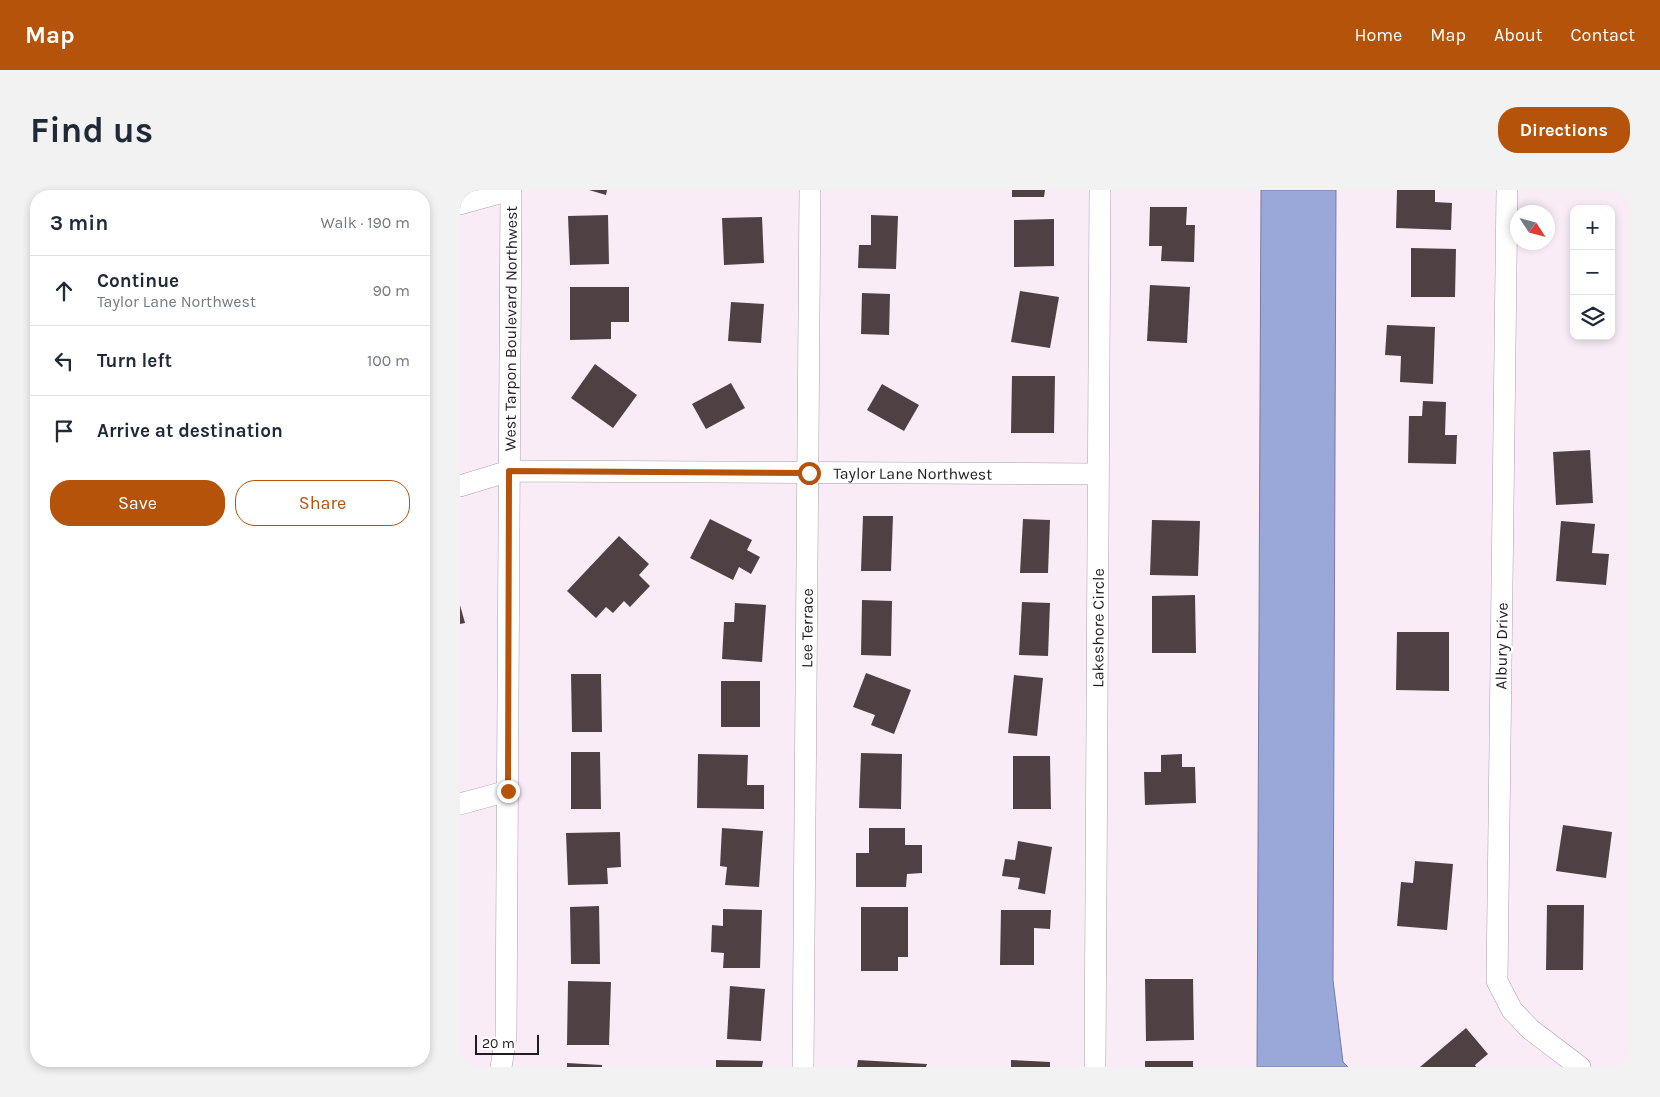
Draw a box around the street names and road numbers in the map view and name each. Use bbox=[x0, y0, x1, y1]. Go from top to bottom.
street label: West Tarpon Boulevard Northwest bbox=[500, 206, 521, 451]
street label: Taylor Lane Northwest bbox=[833, 464, 992, 483]
street label: Lakeshore Circle bbox=[1088, 568, 1108, 688]
street label: Lee Terrace bbox=[797, 588, 817, 668]
street label: Albury Drive bbox=[1491, 602, 1512, 690]

